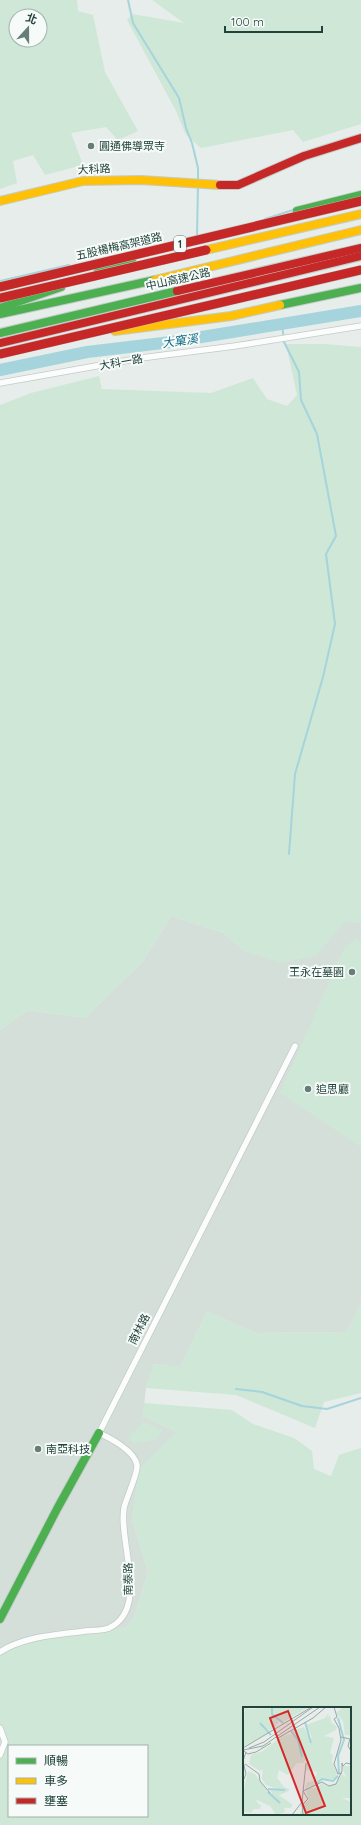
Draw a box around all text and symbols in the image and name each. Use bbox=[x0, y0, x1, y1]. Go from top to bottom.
north arrow bbox=[8, 8, 48, 48]
scale bar bbox=[225, 8, 322, 34]
text: 北 bbox=[24, 10, 39, 27]
text: 100 m bbox=[231, 14, 264, 29]
place label: 圓通佛導眾寺 bbox=[99, 139, 165, 153]
marker: 圓通佛導眾寺 bbox=[86, 141, 96, 151]
street label: 大科路 bbox=[77, 161, 111, 177]
street label: 五股楊梅高架道路 bbox=[75, 229, 163, 263]
road number: 1 bbox=[174, 236, 186, 252]
street label: 中山高速公路 bbox=[144, 265, 212, 293]
water label: 大窠溪 bbox=[161, 330, 201, 350]
street label: 大科一路 bbox=[98, 351, 144, 373]
place label: 王永在墓園 bbox=[289, 965, 344, 979]
marker: 王永在墓園 bbox=[347, 967, 357, 977]
place label: 追思廳 bbox=[316, 1082, 349, 1096]
marker: 追思廳 bbox=[303, 1084, 313, 1094]
street label: 南林路 bbox=[125, 1311, 153, 1347]
place label: 南亞科技 bbox=[46, 1442, 90, 1456]
marker: 南亞科技 bbox=[33, 1444, 43, 1454]
street label: 南泰路 bbox=[121, 1562, 135, 1596]
inset map bbox=[243, 1707, 351, 1815]
legend bbox=[8, 1745, 148, 1817]
text: 順暢 bbox=[44, 1753, 68, 1768]
text: 車多 bbox=[44, 1773, 68, 1788]
text: 壅塞 bbox=[44, 1793, 68, 1808]

